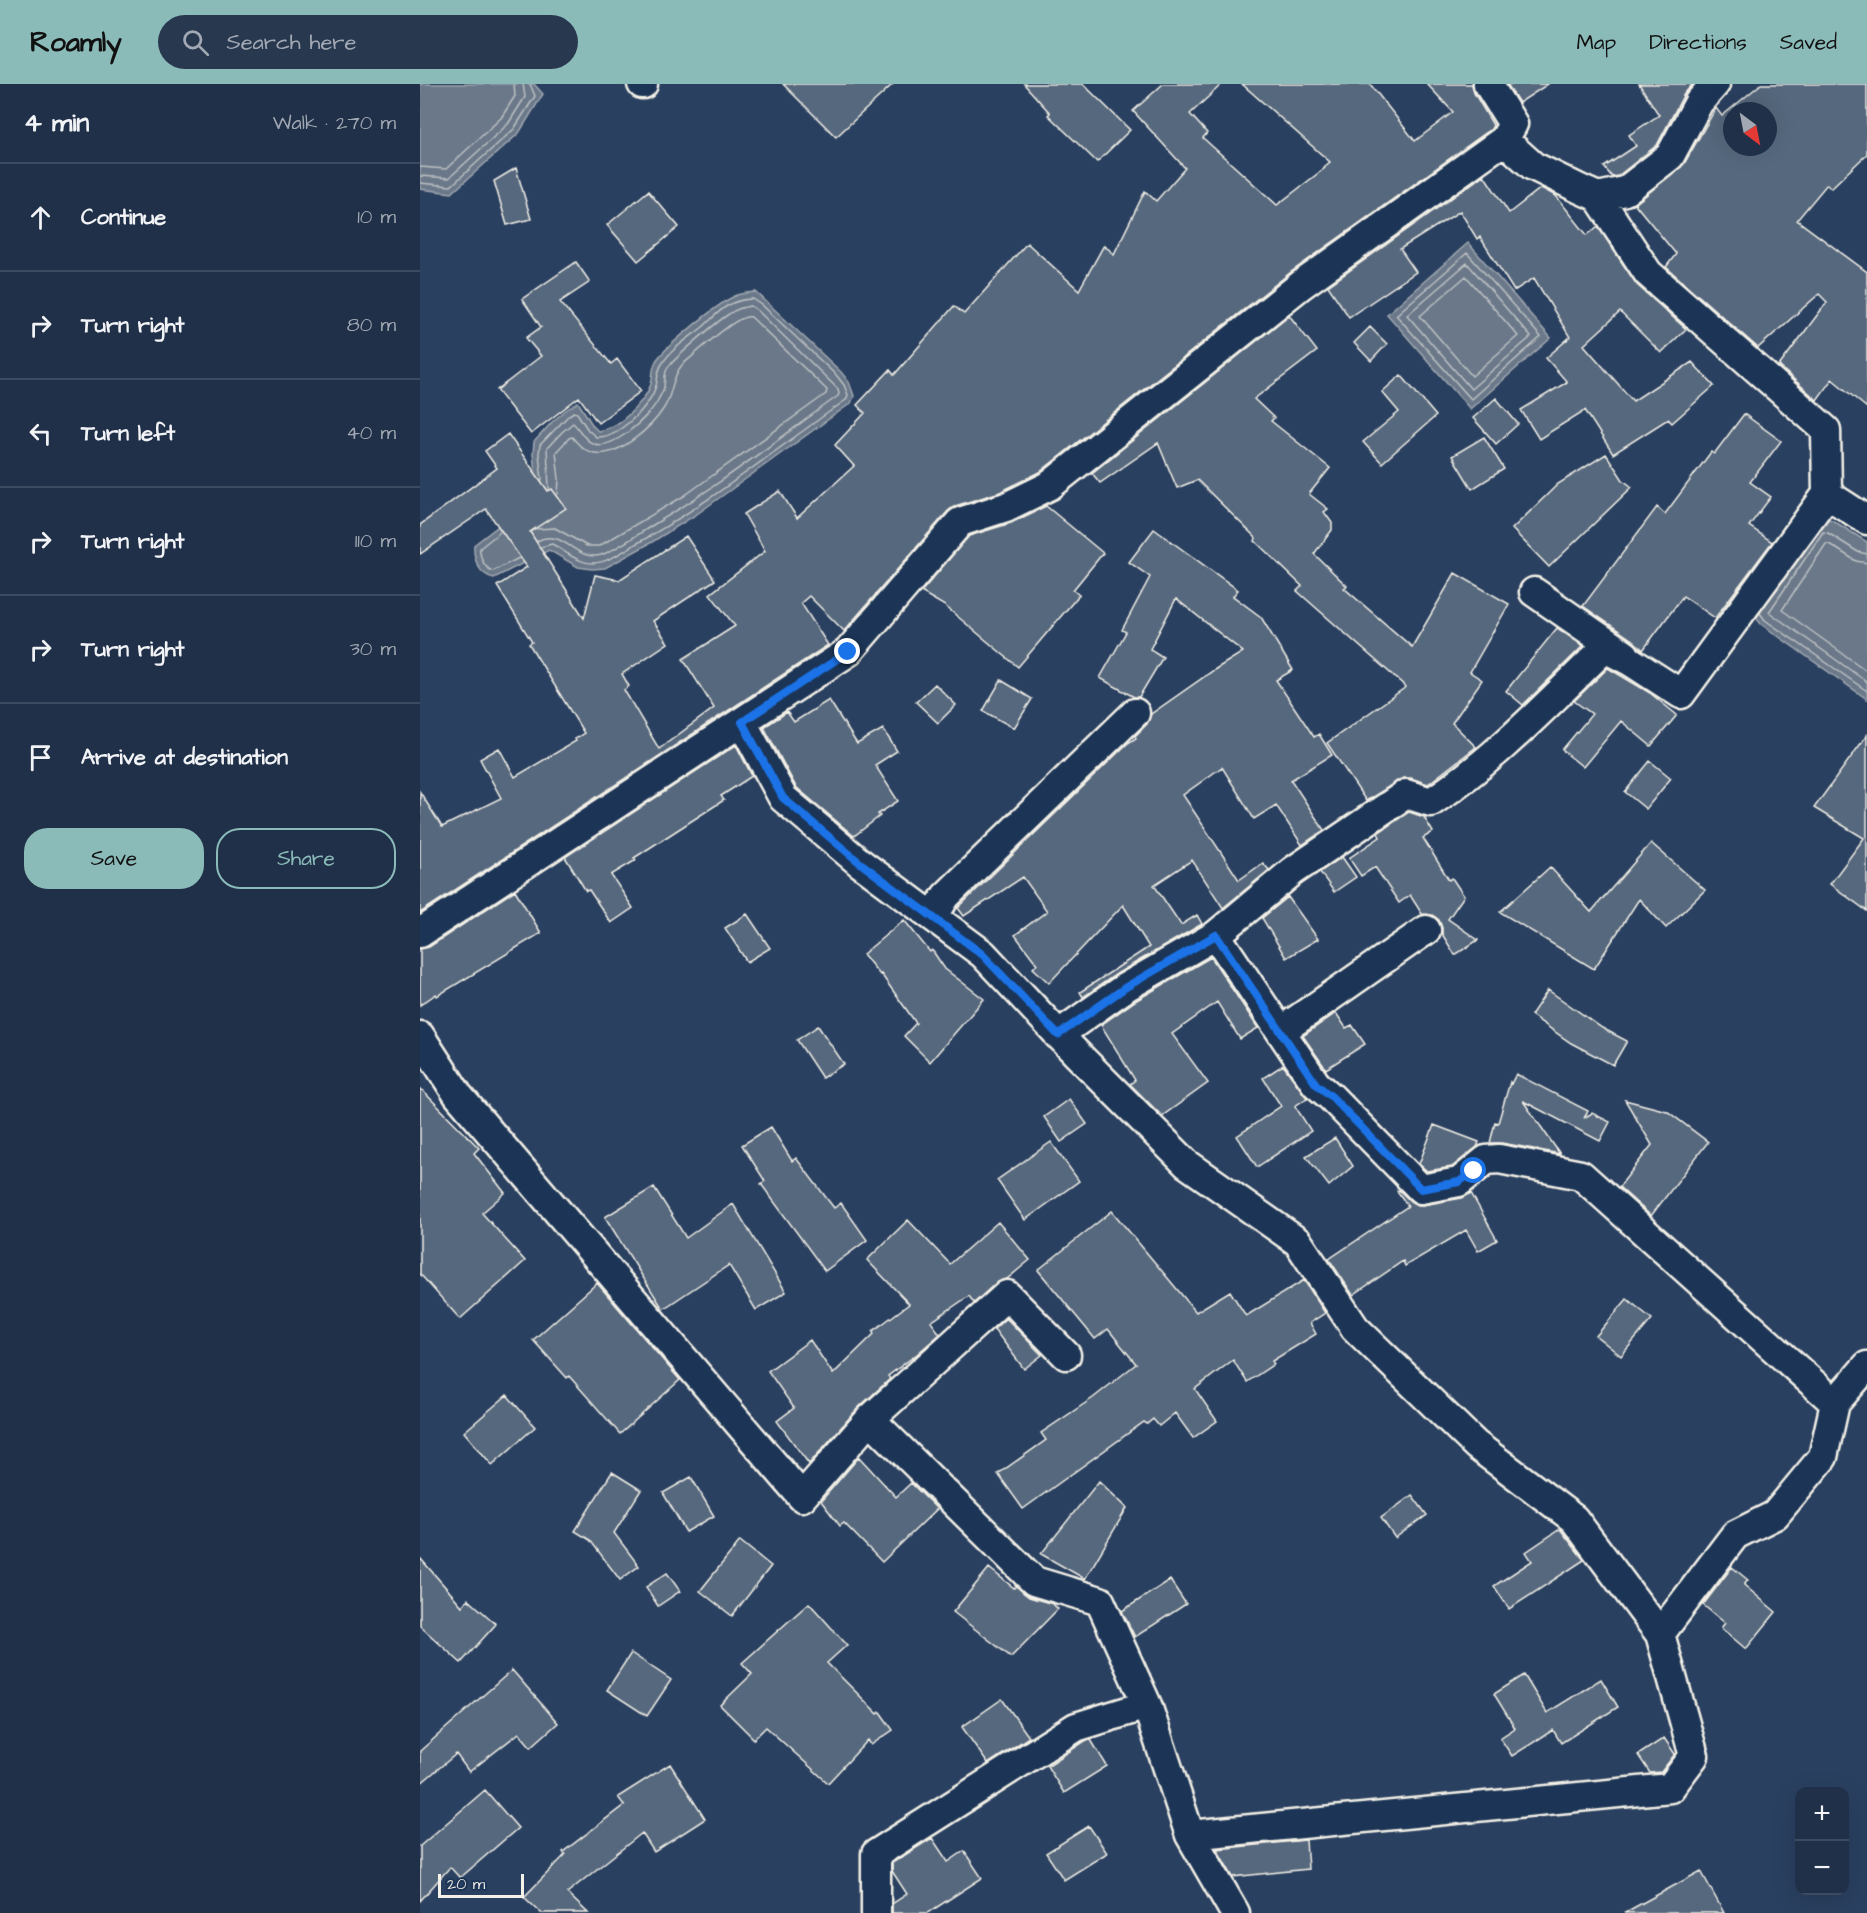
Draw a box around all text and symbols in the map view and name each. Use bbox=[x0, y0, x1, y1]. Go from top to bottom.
search box bbox=[158, 15, 578, 69]
text: Roamly bbox=[30, 23, 122, 62]
icon: search bbox=[179, 26, 212, 59]
text: Search here bbox=[227, 27, 356, 58]
text: Map bbox=[1576, 28, 1616, 57]
text: Directions bbox=[1649, 28, 1747, 57]
text: Saved bbox=[1780, 28, 1837, 57]
north arrow bbox=[1723, 102, 1777, 156]
text: 4 min bbox=[24, 105, 89, 141]
text: Walk · 270 m bbox=[273, 109, 396, 137]
icon: ahead bbox=[24, 201, 57, 234]
text: Continue bbox=[81, 202, 166, 233]
text: 10 m bbox=[357, 203, 396, 231]
icon: right bbox=[24, 309, 57, 342]
text: Turn right bbox=[81, 310, 184, 341]
text: 80 m bbox=[347, 311, 396, 339]
icon: left bbox=[24, 417, 57, 450]
text: Turn left bbox=[81, 418, 175, 449]
text: 40 m bbox=[346, 419, 396, 447]
icon: right bbox=[24, 525, 57, 558]
text: Turn right bbox=[81, 526, 184, 557]
text: 110 m bbox=[355, 527, 396, 555]
icon: right bbox=[24, 633, 57, 666]
text: Turn right bbox=[81, 634, 184, 665]
text: 30 m bbox=[350, 635, 396, 663]
route end bbox=[834, 638, 860, 664]
icon: arrive bbox=[24, 741, 57, 774]
text: Arrive at destination bbox=[81, 742, 288, 773]
button: Save bbox=[24, 828, 204, 889]
button: Share bbox=[216, 828, 396, 889]
route start bbox=[1460, 1157, 1486, 1183]
map controls bbox=[1795, 1787, 1849, 1895]
button: + bbox=[1795, 1787, 1849, 1841]
button: − bbox=[1795, 1841, 1849, 1895]
scale bar bbox=[438, 1871, 524, 1898]
text: 20 m bbox=[447, 1873, 485, 1895]

